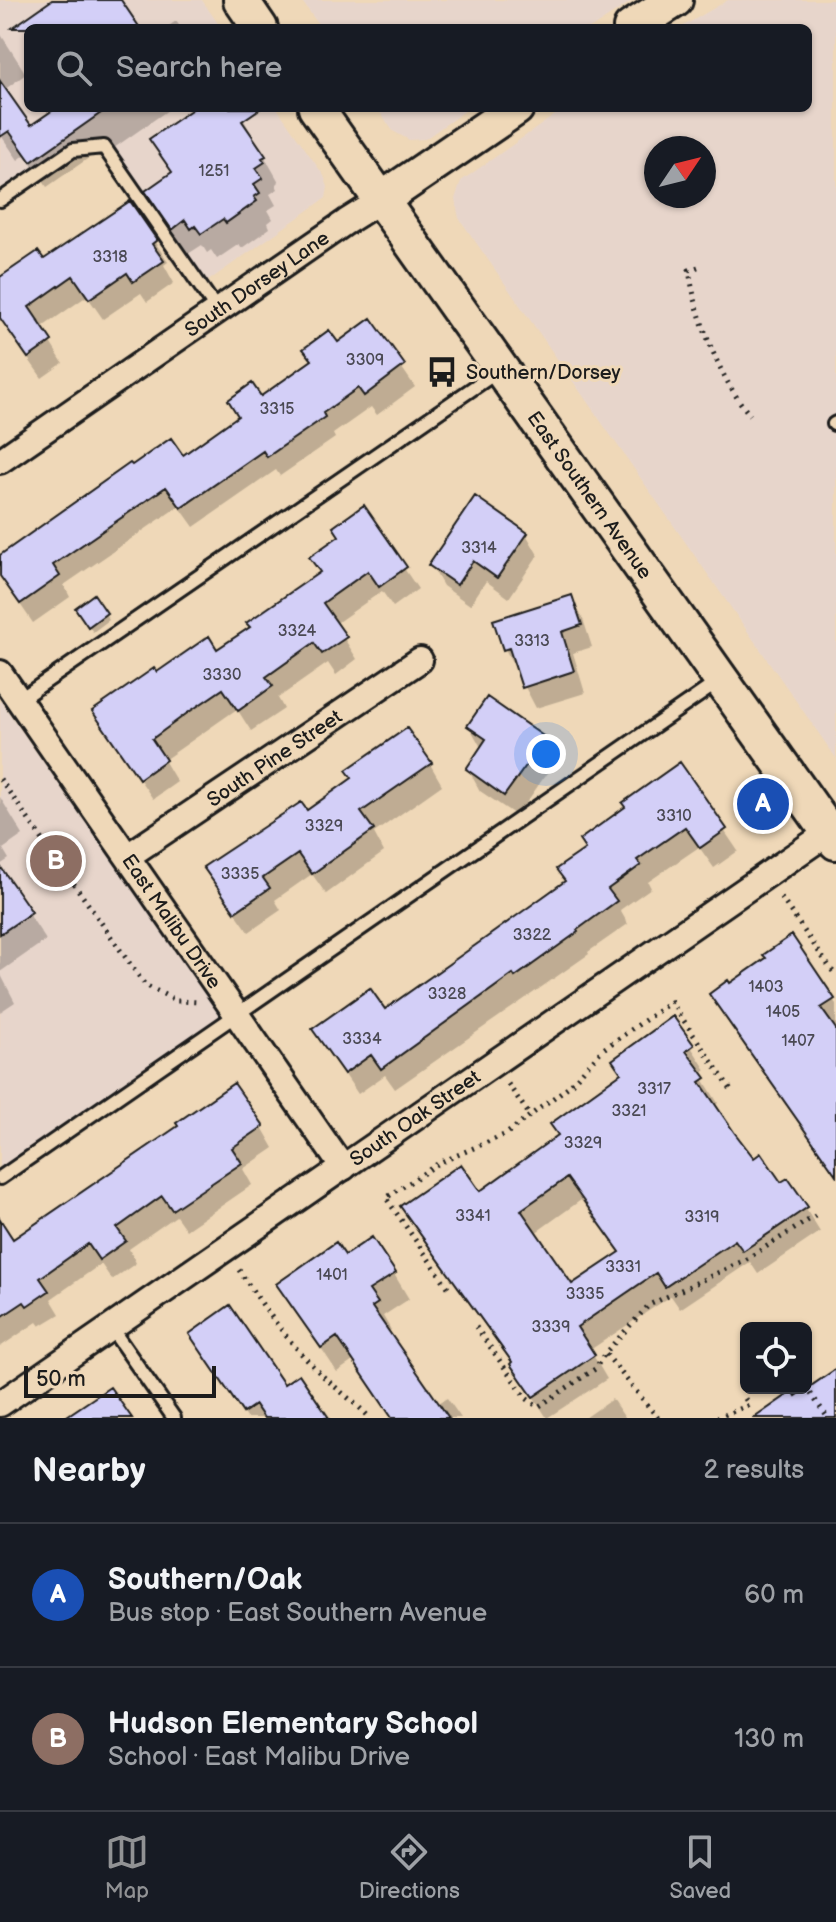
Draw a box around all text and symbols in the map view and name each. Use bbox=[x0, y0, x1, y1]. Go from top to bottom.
search box bbox=[24, 24, 812, 112]
icon: search bbox=[52, 46, 96, 90]
text: Search here bbox=[116, 50, 282, 86]
north arrow bbox=[644, 136, 716, 208]
house number: 1251 bbox=[199, 162, 230, 181]
street label: South Dorsey Lane bbox=[180, 226, 334, 343]
house number: 3318 bbox=[92, 248, 128, 267]
house number: 3309 bbox=[346, 351, 384, 370]
bus stop icon: Southern/Dorsey bbox=[425, 355, 459, 389]
place label: Southern/Dorsey bbox=[466, 361, 620, 385]
house number: 3315 bbox=[259, 400, 295, 419]
street label: East Southern Avenue bbox=[522, 407, 657, 584]
house number: 3314 bbox=[461, 539, 497, 558]
house number: 3324 bbox=[278, 622, 317, 641]
house number: 3313 bbox=[514, 632, 550, 651]
house number: 3330 bbox=[203, 666, 241, 685]
street label: South Pine Street bbox=[203, 705, 347, 813]
your location bbox=[526, 734, 566, 774]
pin: A bbox=[737, 774, 789, 834]
house number: 3310 bbox=[656, 807, 692, 826]
house number: 3329 bbox=[305, 817, 343, 836]
pin: B bbox=[30, 831, 82, 891]
street label: East Malibu Drive bbox=[116, 850, 226, 994]
house number: 3335 bbox=[221, 865, 259, 884]
house number: 3322 bbox=[513, 926, 552, 945]
house number: 1403 bbox=[748, 978, 784, 997]
house number: 3328 bbox=[428, 985, 466, 1004]
house number: 1405 bbox=[766, 1003, 800, 1022]
house number: 3334 bbox=[342, 1030, 382, 1049]
house number: 1407 bbox=[781, 1032, 815, 1051]
street label: South Oak Street bbox=[346, 1065, 485, 1172]
house number: 3317 bbox=[637, 1080, 671, 1099]
house number: 3321 bbox=[611, 1102, 647, 1121]
house number: 3329 bbox=[564, 1134, 602, 1153]
house number: 3341 bbox=[455, 1207, 491, 1226]
house number: 3319 bbox=[684, 1208, 720, 1227]
house number: 3331 bbox=[605, 1258, 641, 1277]
house number: 1401 bbox=[316, 1266, 348, 1285]
house number: 3335 bbox=[566, 1285, 604, 1304]
house number: 3339 bbox=[532, 1318, 570, 1337]
map controls bbox=[740, 1322, 812, 1394]
button: locate bbox=[740, 1322, 812, 1394]
scale bar bbox=[24, 1362, 216, 1398]
text: 50 m bbox=[36, 1366, 86, 1393]
text: Nearby bbox=[32, 1450, 146, 1491]
text: 2 results bbox=[704, 1455, 804, 1486]
text: Southern/Oak bbox=[108, 1562, 302, 1598]
text: A bbox=[50, 1580, 66, 1611]
text: 60 m bbox=[744, 1580, 804, 1611]
text: Bus stop · East Southern Avenue bbox=[108, 1598, 487, 1629]
text: Hudson Elementary School bbox=[108, 1706, 478, 1742]
text: B bbox=[49, 1724, 67, 1755]
text: 130 m bbox=[734, 1724, 804, 1755]
text: School · East Malibu Drive bbox=[108, 1742, 410, 1773]
tab: Map bbox=[105, 1830, 149, 1905]
tab: Directions bbox=[359, 1830, 460, 1905]
tab: Saved bbox=[669, 1830, 731, 1905]

